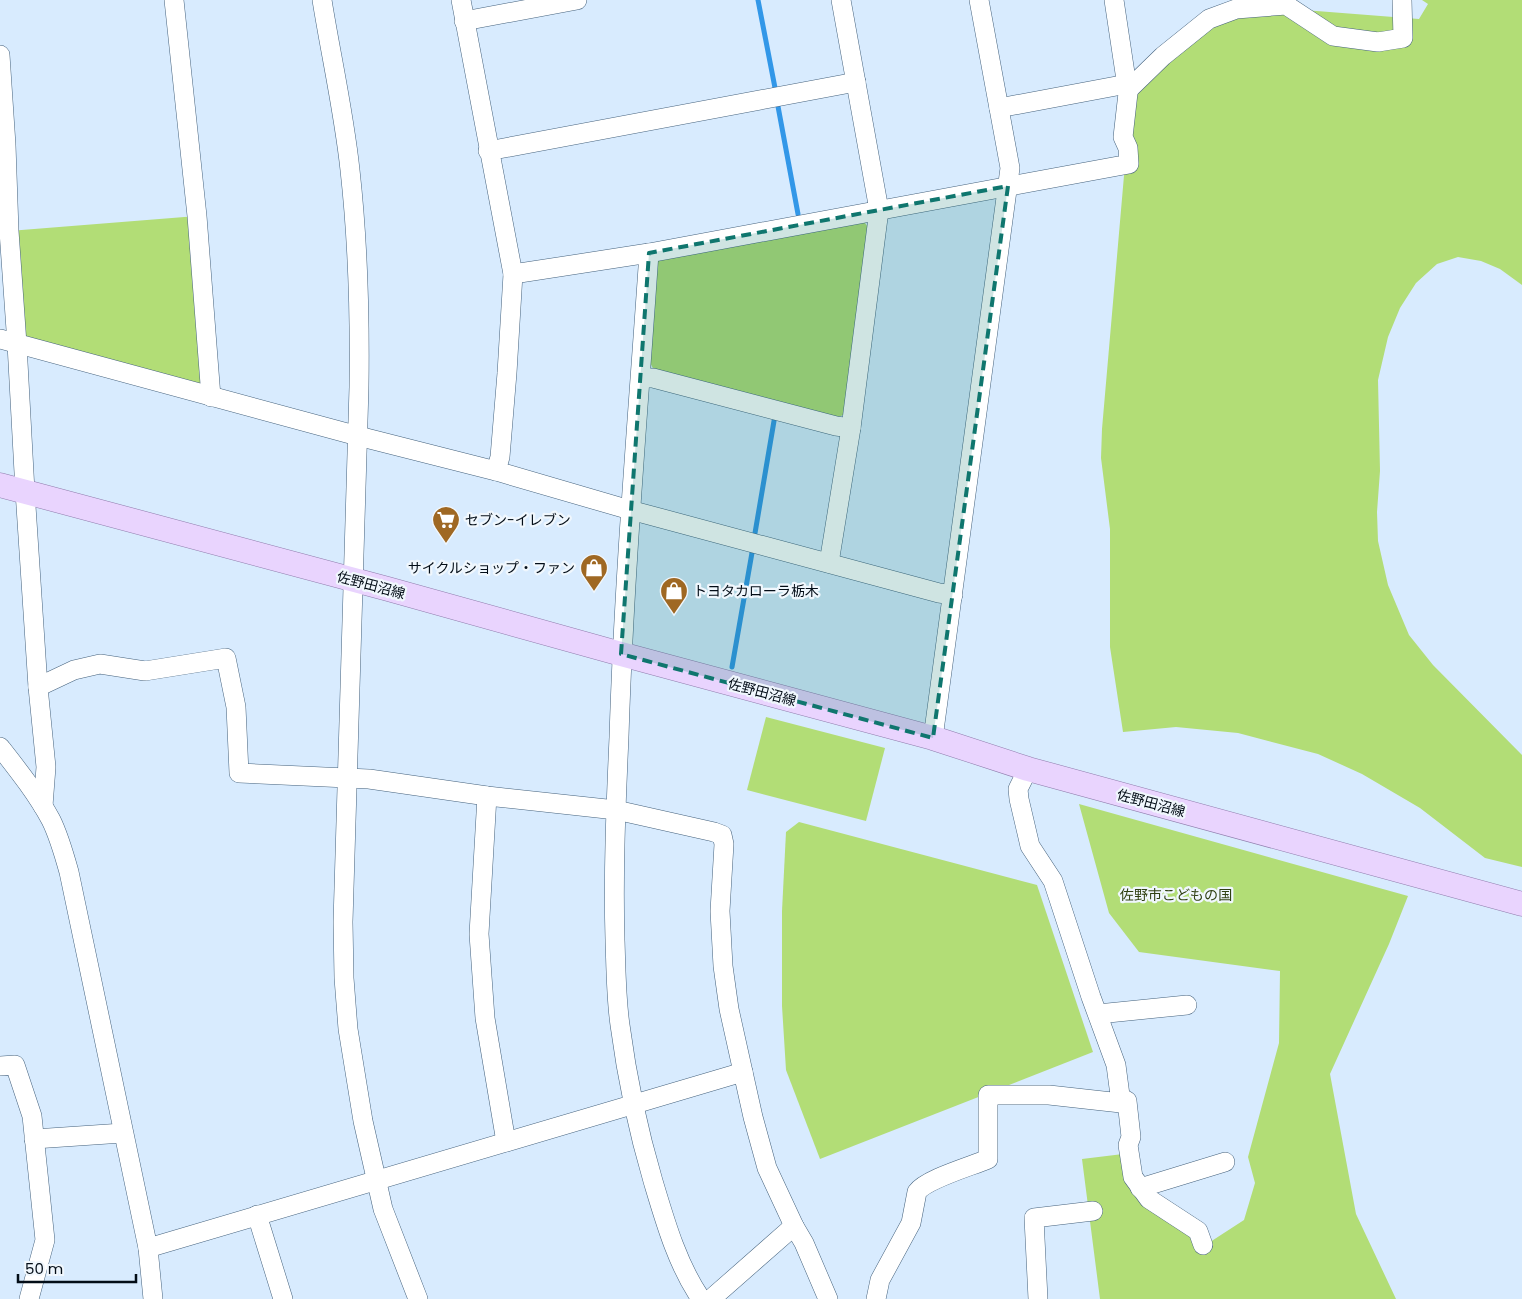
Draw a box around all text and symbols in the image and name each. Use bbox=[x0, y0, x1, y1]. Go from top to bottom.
supermarket icon: セブン-イレブン bbox=[431, 505, 461, 544]
place label: セブン-イレブン bbox=[465, 510, 571, 530]
shop icon: サイクルショップ・ファン bbox=[579, 553, 609, 592]
place label: サイクルショップ・ファン bbox=[408, 558, 575, 578]
street label: 佐野田沼線 bbox=[335, 566, 407, 604]
shop icon: トヨタカローラ栃木 bbox=[659, 576, 689, 615]
place label: トヨタカローラ栃木 bbox=[693, 581, 819, 601]
street label: 佐野田沼線 bbox=[726, 673, 798, 711]
street label: 佐野田沼線 bbox=[1115, 784, 1187, 822]
park label: 佐野市こどもの国 bbox=[1120, 885, 1232, 905]
scale bar bbox=[18, 1252, 135, 1284]
text: 50 m bbox=[25, 1258, 63, 1279]

